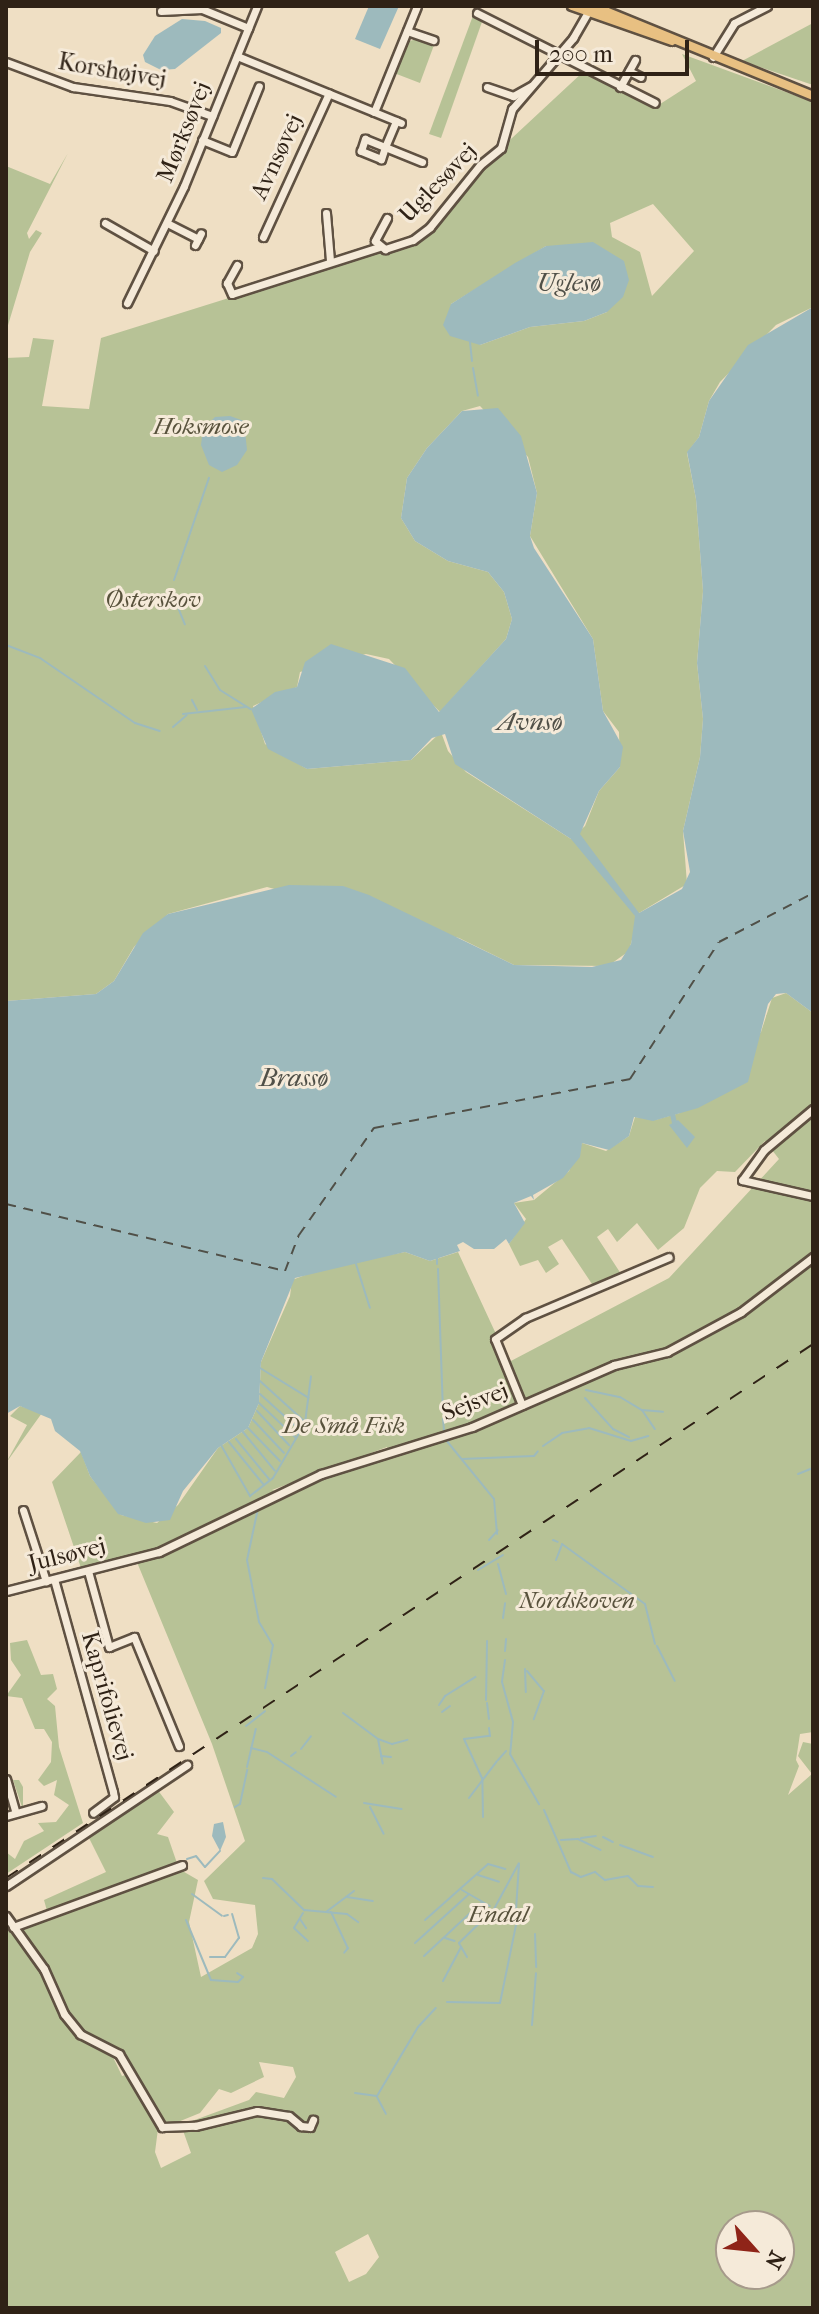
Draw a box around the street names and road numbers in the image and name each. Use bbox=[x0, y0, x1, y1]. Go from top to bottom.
street label: Korshøjvej bbox=[56, 47, 168, 95]
street label: Mørksøvej bbox=[151, 77, 217, 187]
street label: Avnsøvej bbox=[245, 110, 309, 204]
street label: Uglesøvej bbox=[393, 137, 483, 229]
street label: Sejsvej bbox=[438, 1376, 512, 1428]
street label: Julsøvej bbox=[25, 1531, 109, 1579]
street label: Kaprifolievej bbox=[75, 1628, 139, 1764]

